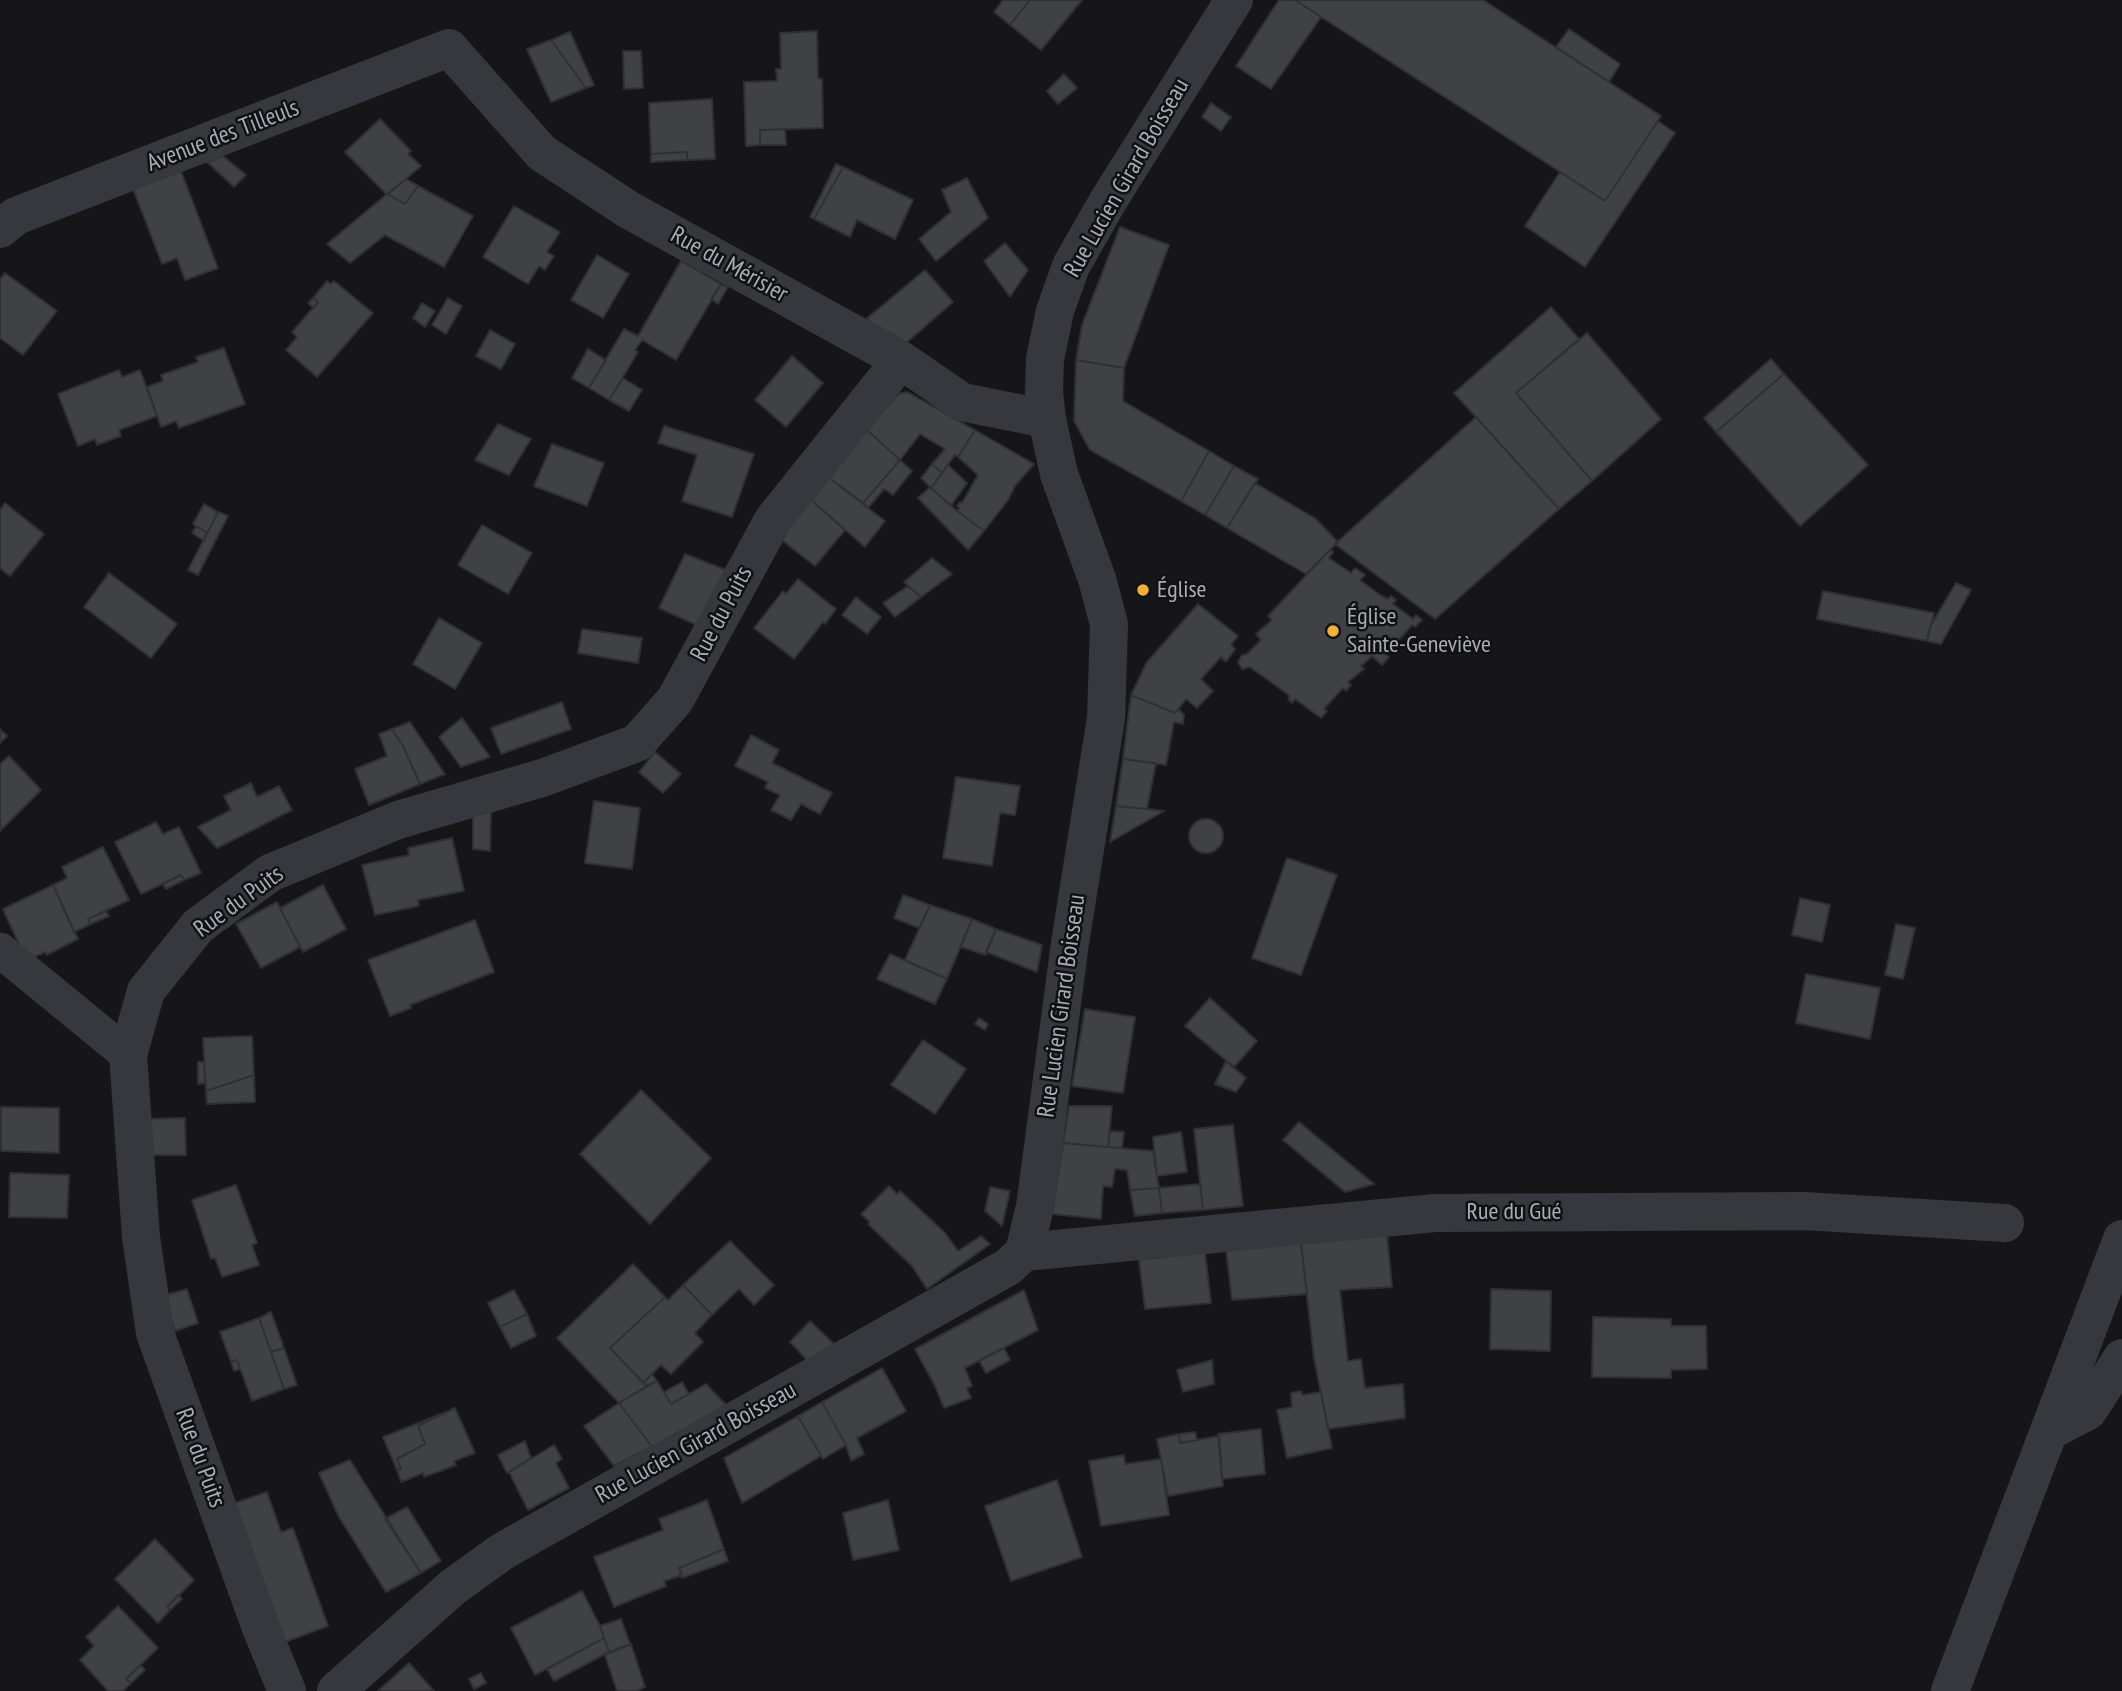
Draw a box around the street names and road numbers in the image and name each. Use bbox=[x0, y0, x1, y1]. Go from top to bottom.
street label: Rue Lucien Girard Boisseau bbox=[1058, 74, 1196, 282]
street label: Avenue des Tilleuls bbox=[143, 94, 303, 178]
street label: Rue du Mérisier bbox=[665, 221, 793, 309]
street label: Rue du Puits bbox=[685, 562, 759, 666]
street label: Rue du Puits bbox=[189, 860, 289, 944]
street label: Rue Lucien Girard Boisseau bbox=[1032, 893, 1092, 1119]
street label: Rue du Gué bbox=[1467, 1198, 1561, 1226]
street label: Rue Lucien Girard Boisseau bbox=[591, 1376, 801, 1510]
street label: Rue du Puits bbox=[169, 1405, 231, 1511]

